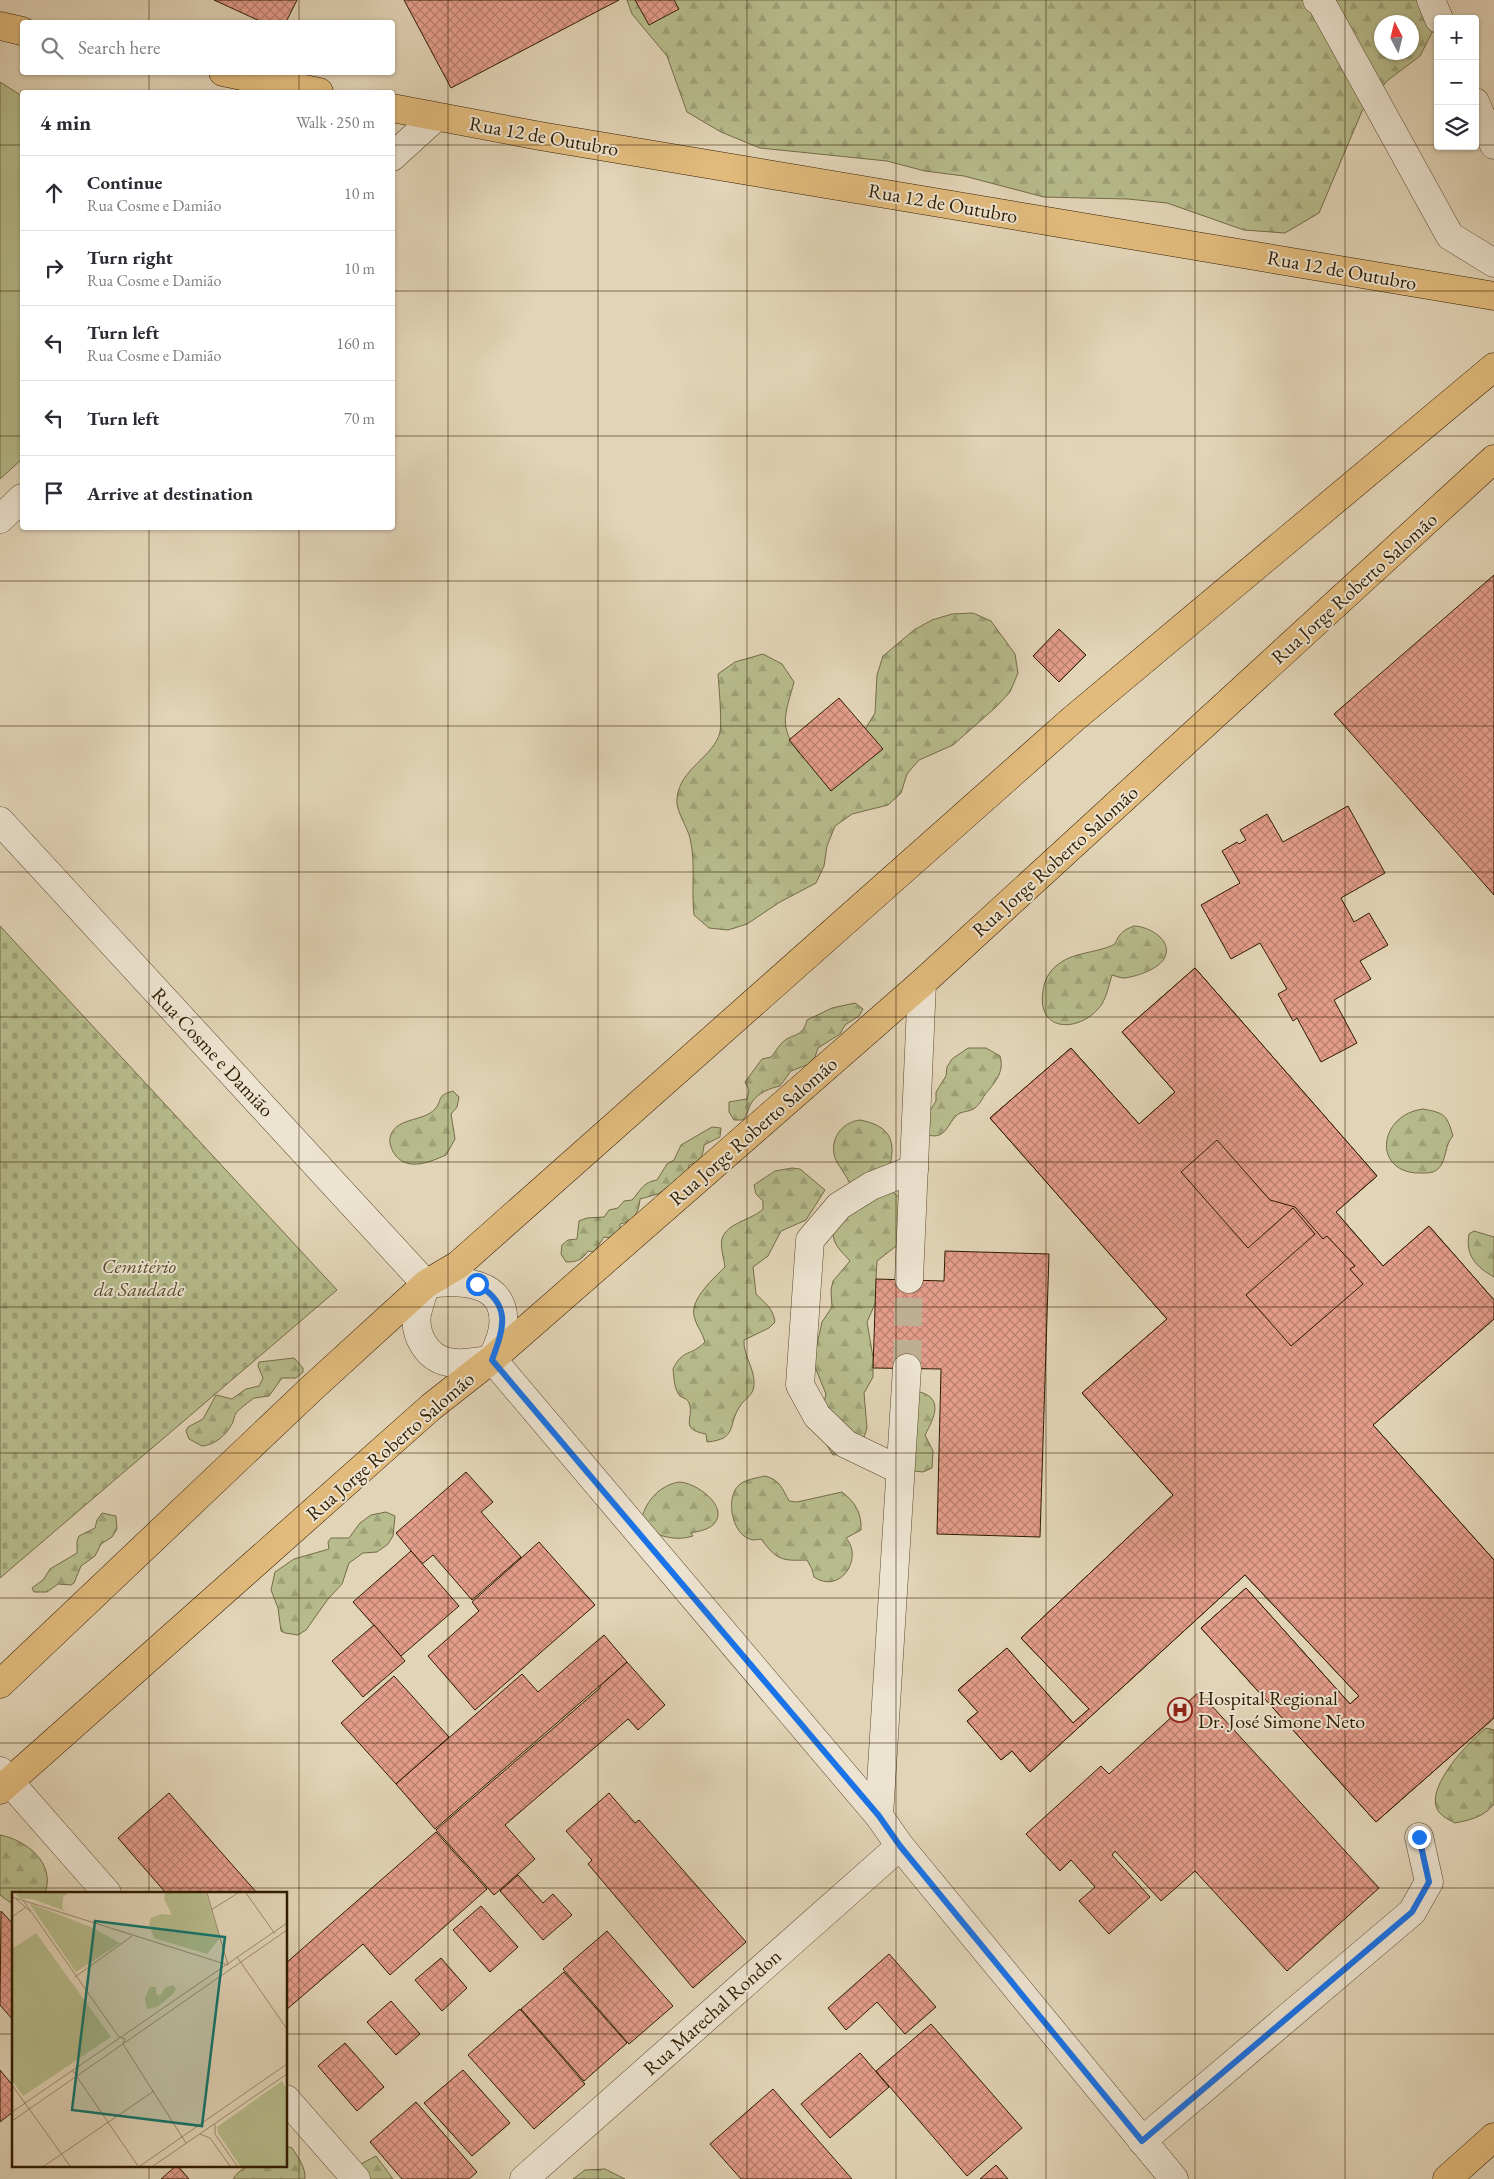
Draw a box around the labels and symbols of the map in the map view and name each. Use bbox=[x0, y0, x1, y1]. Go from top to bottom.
north arrow bbox=[1374, 15, 1419, 60]
street label: Rua 12 de Outubro bbox=[467, 110, 621, 162]
street label: Rua 12 de Outubro bbox=[866, 177, 1020, 229]
street label: Rua 12 de Outubro bbox=[1265, 244, 1419, 296]
street label: Rua Jorge Roberto Salomão bbox=[1265, 506, 1443, 670]
street label: Rua Jorge Roberto Salomão bbox=[966, 779, 1144, 943]
street label: Rua Cosme e Damião bbox=[146, 982, 280, 1122]
street label: Rua Jorge Roberto Salomão bbox=[663, 1051, 843, 1211]
park label: Cemitério da Saudade bbox=[94, 1253, 184, 1302]
route start bbox=[466, 1273, 489, 1296]
street label: Rua Jorge Roberto Salomão bbox=[300, 1366, 480, 1526]
place label: Hospital Regional Dr. José Simone Neto bbox=[1198, 1685, 1365, 1734]
hospital icon: Hospital Regional Dr. José Simone Neto bbox=[1167, 1697, 1193, 1723]
route end bbox=[1408, 1826, 1431, 1849]
inset map bbox=[12, 1892, 288, 2166]
street label: Rua Marechal Rondon bbox=[637, 1943, 787, 2081]

